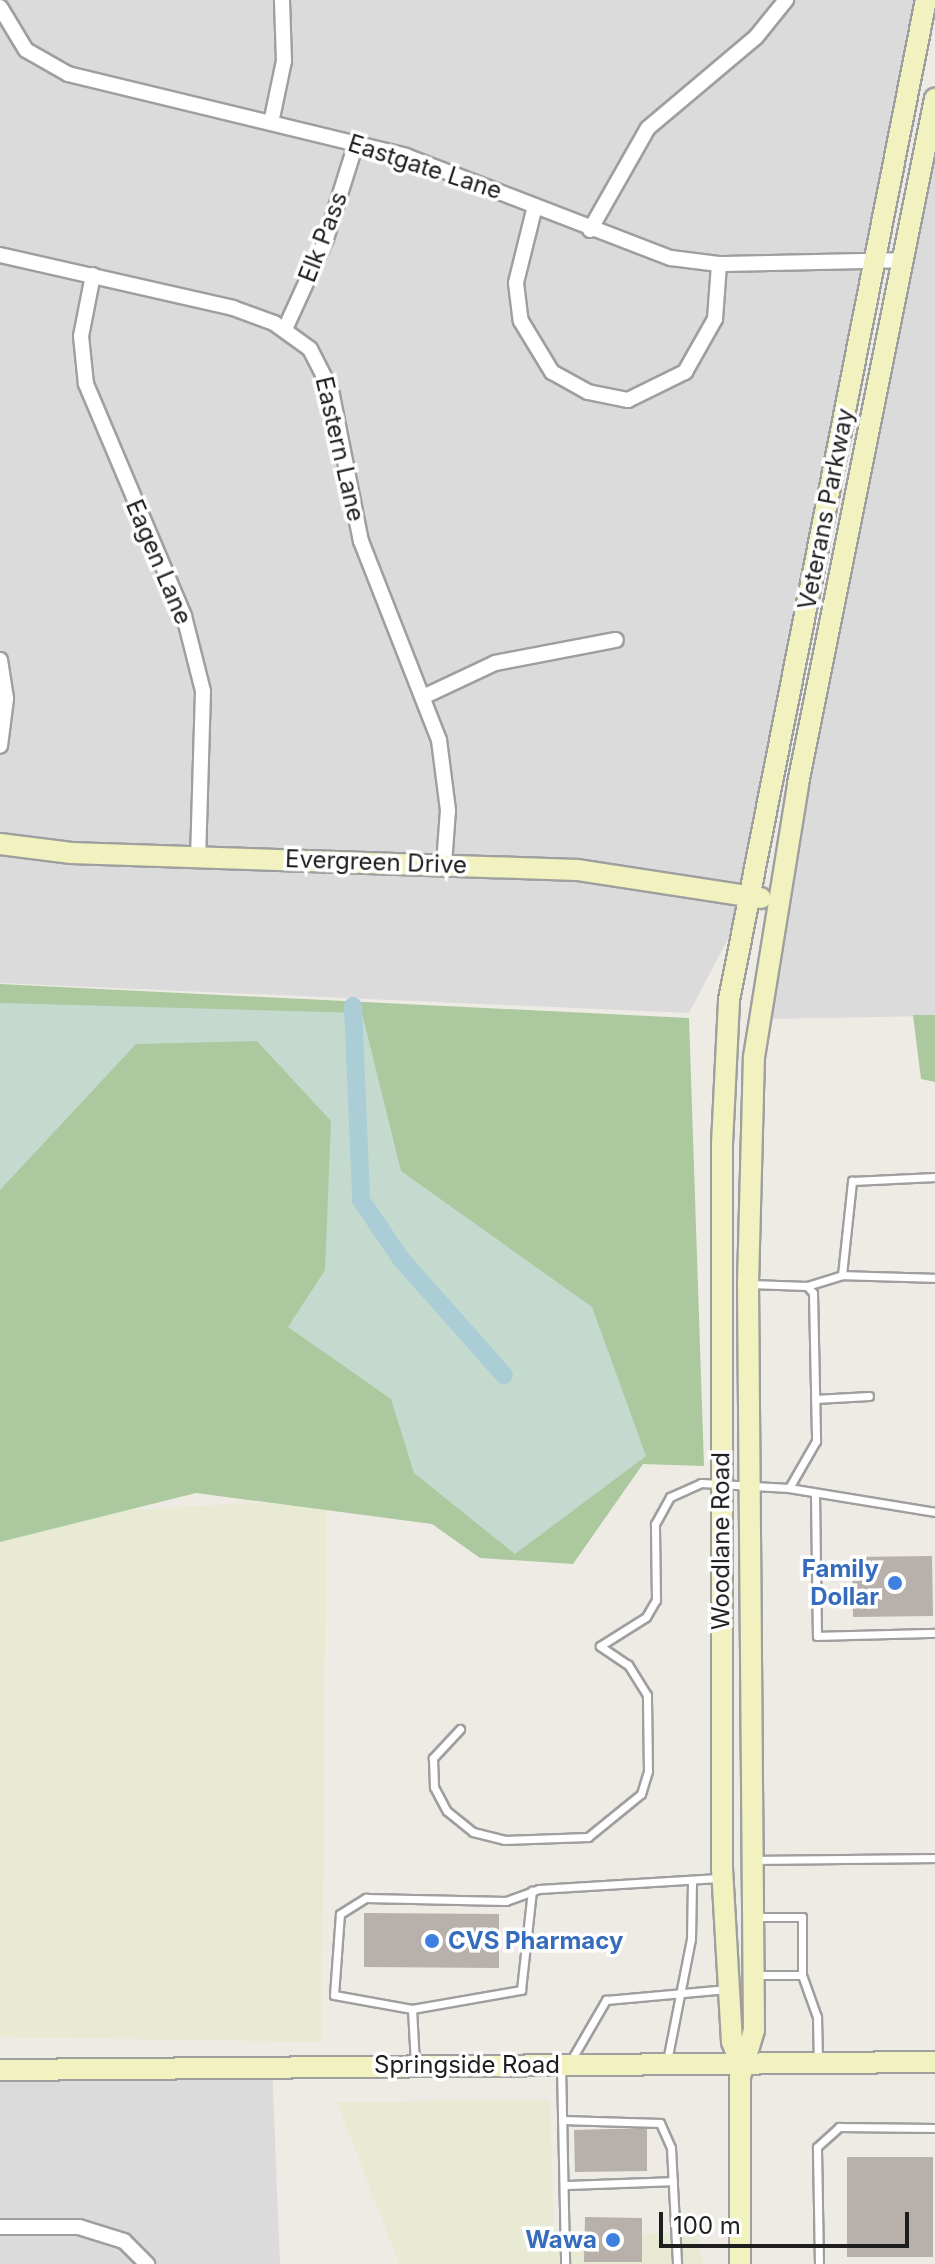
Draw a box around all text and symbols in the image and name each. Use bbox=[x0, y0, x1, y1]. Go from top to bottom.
street label: Eastgate Lane bbox=[344, 129, 506, 205]
street label: Elk Pass bbox=[293, 188, 353, 286]
street label: Eastern Lane bbox=[309, 374, 371, 524]
street label: Veterans Parkway bbox=[792, 406, 860, 612]
street label: Eagen Lane bbox=[120, 495, 198, 629]
street label: Evergreen Drive bbox=[285, 844, 467, 880]
street label: Woodlane Road bbox=[707, 1452, 735, 1630]
place label: Family Dollar bbox=[802, 1555, 879, 1611]
marker: Family Dollar bbox=[886, 1574, 904, 1592]
place label: CVS Pharmacy bbox=[448, 1927, 623, 1955]
marker: CVS Pharmacy bbox=[423, 1932, 441, 1950]
street label: Springside Road bbox=[374, 2051, 560, 2079]
scale bar bbox=[663, 2196, 913, 2246]
text: 100 m bbox=[673, 2211, 741, 2240]
place label: Wawa bbox=[525, 2226, 597, 2254]
marker: Wawa bbox=[604, 2231, 622, 2249]

